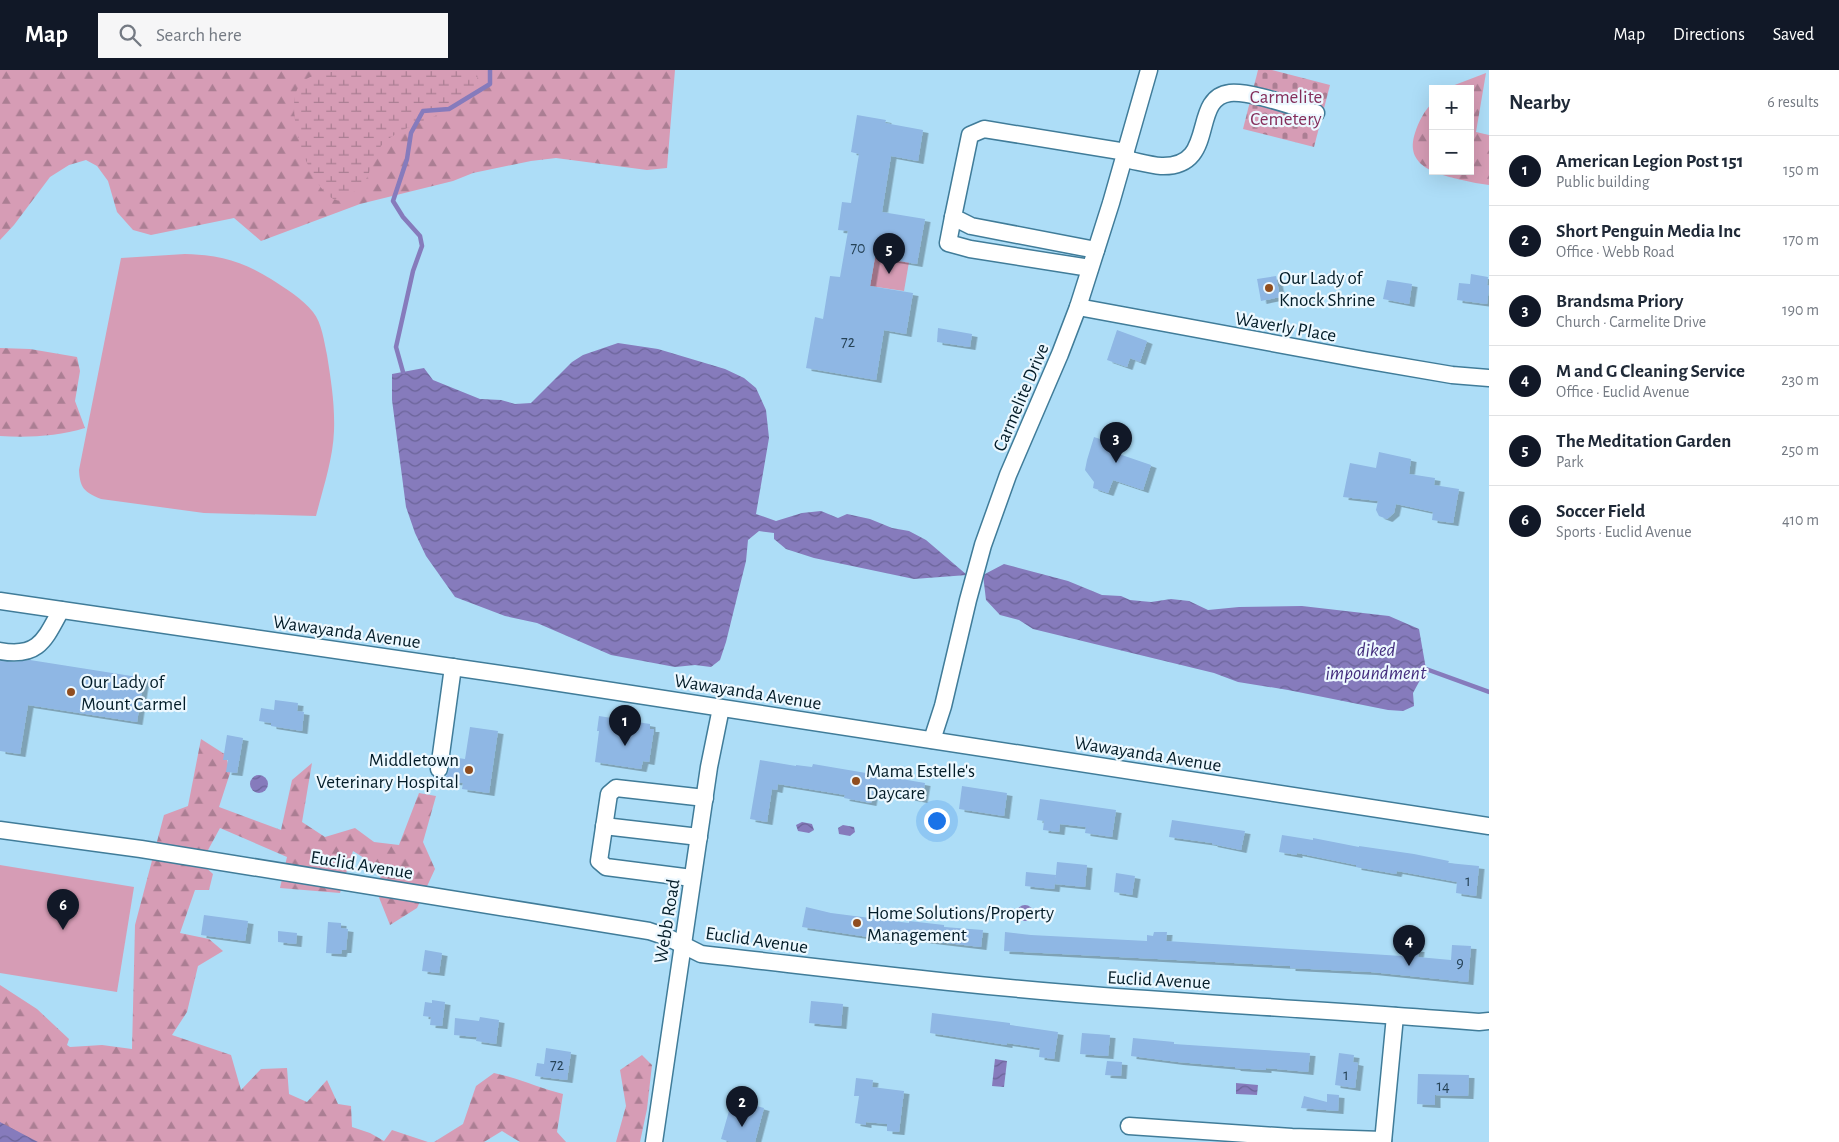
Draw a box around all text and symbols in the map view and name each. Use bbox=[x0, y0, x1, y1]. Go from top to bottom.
search box bbox=[98, 13, 448, 58]
icon: search bbox=[116, 21, 144, 49]
text: Map bbox=[25, 23, 68, 47]
text: Search here bbox=[156, 26, 242, 45]
text: Map bbox=[1614, 26, 1645, 44]
text: Directions bbox=[1673, 26, 1745, 44]
text: Saved bbox=[1773, 26, 1814, 44]
map controls bbox=[1429, 85, 1474, 175]
button: + bbox=[1429, 85, 1474, 130]
park label: Carmelite Cemetery bbox=[1250, 88, 1322, 129]
text: Nearby bbox=[1509, 92, 1570, 113]
text: 6 results bbox=[1767, 94, 1819, 110]
button: − bbox=[1429, 130, 1474, 175]
text: American Legion Post 151 bbox=[1556, 152, 1744, 171]
text: 1 bbox=[1522, 162, 1528, 178]
text: 150 m bbox=[1783, 162, 1819, 178]
text: Public building bbox=[1556, 174, 1650, 190]
text: Short Penguin Media Inc bbox=[1556, 222, 1741, 241]
text: 2 bbox=[1521, 232, 1529, 248]
text: 170 m bbox=[1783, 232, 1819, 248]
pin: 5 bbox=[873, 233, 905, 274]
house number: 70 bbox=[850, 240, 866, 256]
text: Office · Webb Road bbox=[1556, 244, 1674, 260]
place label: Our Lady of Knock Shrine bbox=[1279, 269, 1375, 310]
marker: Our Lady of Knock Shrine bbox=[1263, 282, 1275, 294]
text: Brandsma Priory bbox=[1556, 292, 1683, 311]
text: 3 bbox=[1522, 302, 1528, 318]
text: 190 m bbox=[1782, 302, 1819, 318]
street label: Waverly Place bbox=[1234, 309, 1338, 346]
text: Church · Carmelite Drive bbox=[1556, 314, 1706, 330]
house number: 72 bbox=[841, 334, 855, 350]
street label: Carmelite Drive bbox=[990, 341, 1053, 454]
text: M and G Cleaning Service bbox=[1556, 362, 1745, 381]
text: 4 bbox=[1521, 372, 1529, 388]
text: 230 m bbox=[1781, 372, 1819, 388]
text: Office · Euclid Avenue bbox=[1556, 384, 1689, 400]
pin: 3 bbox=[1100, 422, 1132, 463]
text: The Meditation Garden bbox=[1556, 432, 1731, 451]
text: 5 bbox=[1522, 442, 1528, 458]
text: 250 m bbox=[1781, 442, 1819, 458]
text: Park bbox=[1556, 454, 1584, 470]
text: Soccer Field bbox=[1556, 502, 1645, 521]
text: 6 bbox=[1521, 512, 1529, 528]
text: 410 m bbox=[1782, 512, 1819, 528]
text: Sports · Euclid Avenue bbox=[1556, 524, 1692, 540]
street label: Wawayanda Avenue bbox=[272, 613, 422, 652]
water label: diked impoundment bbox=[1325, 640, 1427, 683]
street label: Wawayanda Avenue bbox=[673, 671, 823, 714]
place label: Our Lady of Mount Carmel bbox=[81, 673, 187, 714]
marker: Our Lady of Mount Carmel bbox=[65, 686, 77, 698]
pin: 1 bbox=[609, 705, 641, 746]
street label: Wawayanda Avenue bbox=[1073, 733, 1223, 776]
place label: Middletown Veterinary Hospital bbox=[316, 751, 459, 792]
place label: Mama Estelle's Daycare bbox=[866, 762, 975, 803]
marker: Middletown Veterinary Hospital bbox=[463, 764, 475, 776]
marker: Mama Estelle's Daycare bbox=[850, 775, 862, 787]
your location bbox=[924, 808, 950, 834]
street label: Euclid Avenue bbox=[309, 848, 414, 883]
house number: 1 bbox=[1465, 873, 1471, 889]
street label: Webb Road bbox=[651, 877, 684, 965]
pin: 6 bbox=[47, 889, 79, 930]
place label: Home Solutions/Property Management bbox=[867, 904, 1054, 945]
marker: Home Solutions/Property Management bbox=[851, 917, 863, 929]
street label: Euclid Avenue bbox=[704, 924, 809, 957]
pin: 4 bbox=[1393, 925, 1425, 966]
house number: 9 bbox=[1456, 955, 1464, 971]
street label: Euclid Avenue bbox=[1107, 968, 1211, 993]
house number: 72 bbox=[550, 1057, 564, 1073]
house number: 1 bbox=[1343, 1067, 1349, 1083]
house number: 14 bbox=[1436, 1078, 1450, 1094]
pin: 2 bbox=[726, 1086, 758, 1127]

